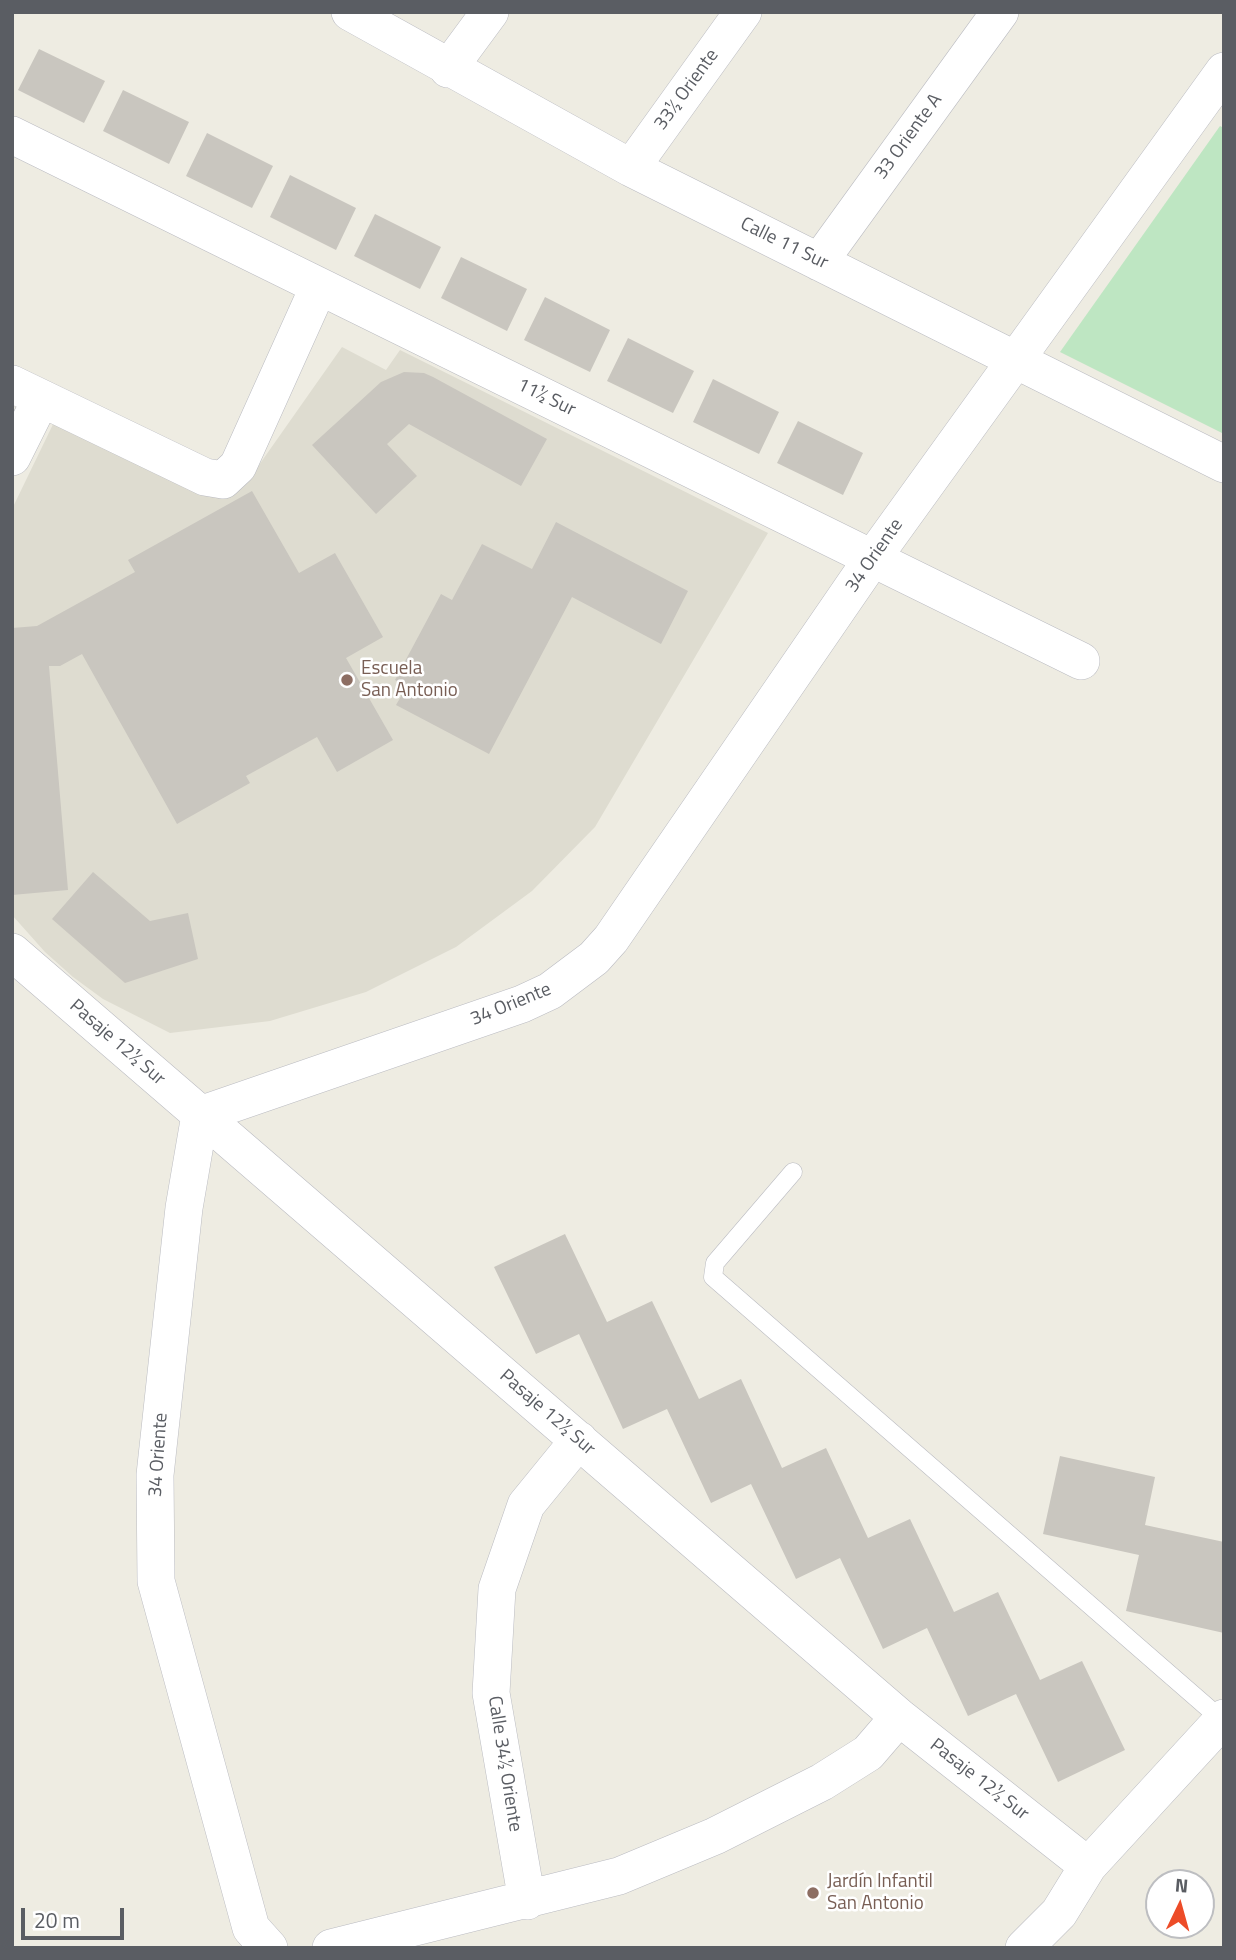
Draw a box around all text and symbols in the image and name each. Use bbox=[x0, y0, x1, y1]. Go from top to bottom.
street label: 33½ Oriente bbox=[650, 45, 724, 135]
street label: 33 Oriente A bbox=[870, 90, 948, 184]
street label: Calle 11 Sur bbox=[736, 213, 832, 275]
street label: 11½ Sur bbox=[513, 374, 579, 422]
street label: 34 Oriente bbox=[841, 515, 909, 597]
place label: Escuela San Antonio bbox=[361, 658, 458, 702]
marker: Escuela San Antonio bbox=[339, 672, 355, 688]
street label: 34 Oriente bbox=[467, 979, 555, 1031]
street label: Pasaje 12½ Sur bbox=[64, 995, 170, 1091]
street label: Pasaje 12½ Sur bbox=[494, 1365, 600, 1461]
street label: 34 Oriente bbox=[145, 1412, 173, 1498]
street label: Calle 34½ Oriente bbox=[482, 1694, 526, 1834]
street label: Pasaje 12½ Sur bbox=[925, 1734, 1033, 1826]
north arrow bbox=[1145, 1869, 1215, 1939]
text: N bbox=[1174, 1870, 1190, 1900]
place label: Jardín Infantil San Antonio bbox=[827, 1871, 933, 1915]
marker: Jardín Infantil San Antonio bbox=[805, 1885, 821, 1901]
scale bar bbox=[24, 1894, 128, 1938]
text: 20 m bbox=[34, 1904, 80, 1936]

